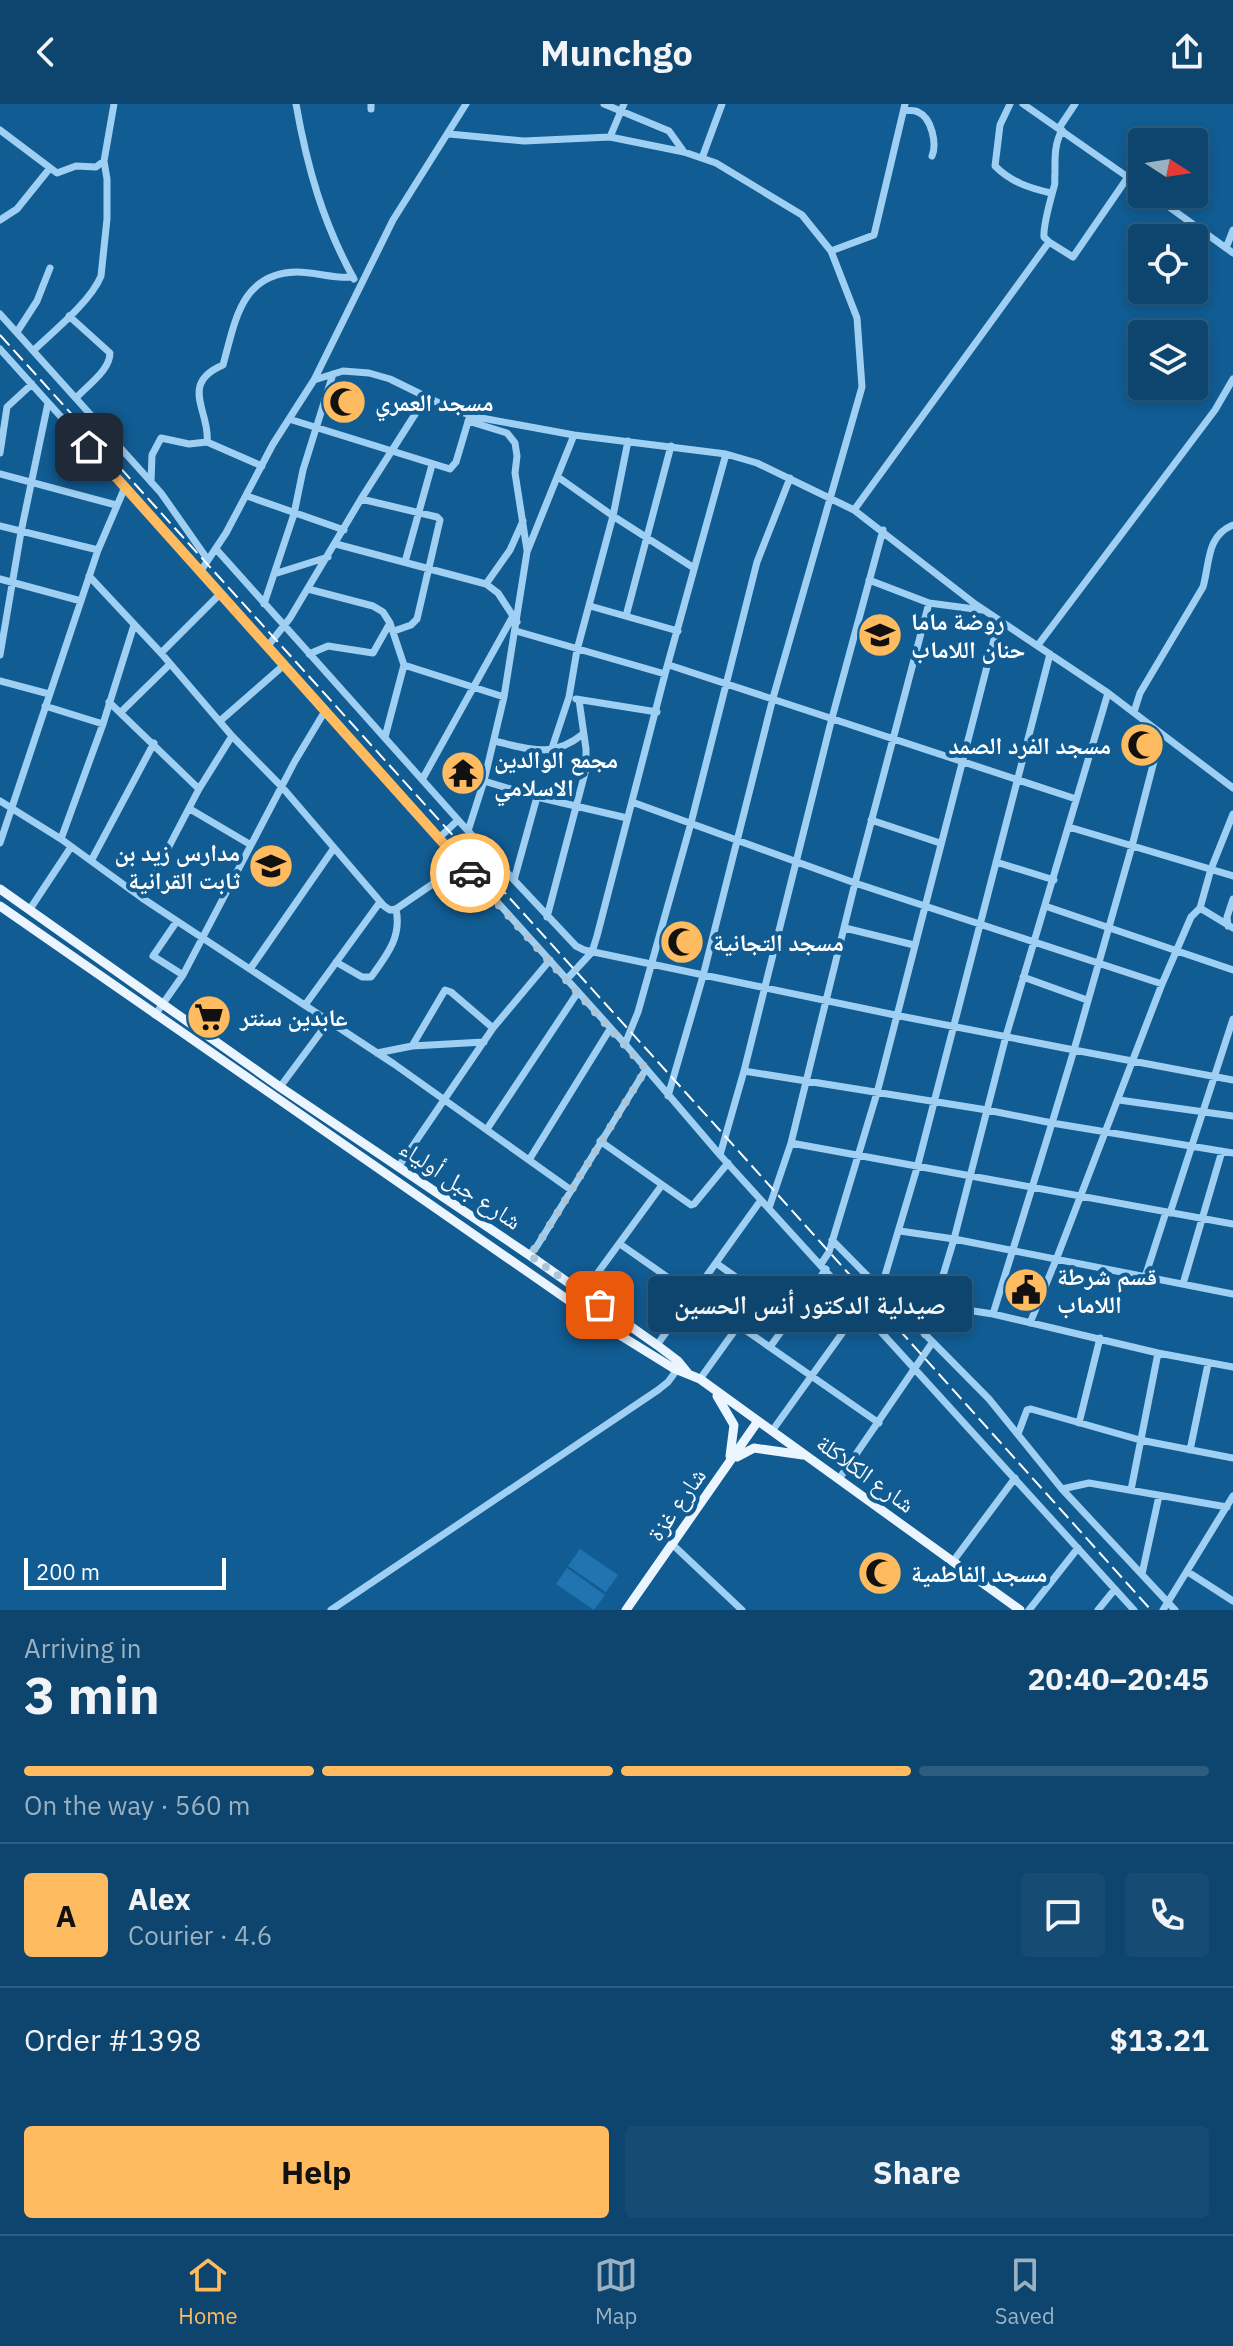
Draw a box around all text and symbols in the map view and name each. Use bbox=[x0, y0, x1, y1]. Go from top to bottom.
text: Munchgo bbox=[540, 29, 693, 76]
icon: back bbox=[24, 30, 68, 74]
icon: share bbox=[1165, 30, 1209, 74]
north arrow bbox=[1128, 128, 1208, 208]
map controls bbox=[1128, 128, 1208, 400]
button: locate bbox=[1128, 224, 1208, 304]
button: layers bbox=[1128, 320, 1208, 400]
mosque icon: مسجد العمري bbox=[320, 378, 368, 426]
place label: مسجد العمري bbox=[375, 386, 494, 422]
pin bbox=[55, 413, 123, 481]
icon: home bbox=[67, 425, 111, 469]
place label: روضة ماما حنان اللاماب bbox=[911, 605, 1025, 665]
school or university icon: روضة ماما حنان اللاماب bbox=[856, 611, 904, 659]
mosque icon: مسجد الفرد الصمد bbox=[1118, 721, 1166, 769]
place label: مسجد الفرد الصمد bbox=[948, 729, 1111, 761]
place label: مجمع الوالدين الاسلامي bbox=[494, 743, 618, 807]
temple icon: مجمع الوالدين الاسلامي bbox=[439, 749, 487, 797]
courier bbox=[430, 833, 510, 913]
place label: مدارس زيد بن ثابت القرانية bbox=[114, 836, 241, 896]
school or university icon: مدارس زيد بن ثابت القرانية bbox=[247, 842, 295, 890]
icon: car bbox=[448, 851, 492, 895]
mosque icon: مسجد التجانية bbox=[658, 918, 706, 966]
place label: مسجد التجانية bbox=[713, 926, 844, 958]
supermarket icon: عابدين سنتر bbox=[185, 993, 233, 1041]
place label: عابدين سنتر bbox=[239, 1001, 348, 1033]
street label: شارع جبل أولياء bbox=[394, 1131, 528, 1237]
place label: قسم شرطة اللاماب bbox=[1057, 1260, 1157, 1320]
public building icon: قسم شرطة اللاماب bbox=[1002, 1266, 1050, 1314]
pin bbox=[566, 1271, 634, 1339]
callout: صيدلية الدكتور أنس الحسين bbox=[648, 1277, 972, 1333]
icon: bag bbox=[578, 1283, 622, 1327]
text: صيدلية الدكتور أنس الحسين bbox=[674, 1287, 946, 1321]
street label: شارع الكلاكلة bbox=[810, 1426, 922, 1520]
street label: شارع غزة bbox=[639, 1461, 713, 1547]
mosque icon: مسجد الفاطمية bbox=[856, 1549, 904, 1597]
scale bar bbox=[24, 1554, 226, 1590]
text: 200 m bbox=[36, 1557, 100, 1586]
place label: مسجد الفاطمية bbox=[911, 1557, 1047, 1589]
text: Arriving in bbox=[24, 1631, 141, 1665]
text: 20:40–20:45 bbox=[1028, 1659, 1209, 1698]
text: 3 min bbox=[24, 1661, 160, 1728]
text: On the way · 560 m bbox=[24, 1788, 250, 1822]
button: chat bbox=[1021, 1873, 1105, 1957]
button: phone bbox=[1125, 1873, 1209, 1957]
text: Alex bbox=[128, 1879, 191, 1918]
text: A bbox=[56, 1896, 76, 1935]
text: Courier · 4.6 bbox=[128, 1918, 272, 1952]
text: Order #1398 bbox=[24, 2020, 201, 2059]
text: $13.21 bbox=[1110, 2020, 1209, 2059]
button: Help bbox=[24, 2126, 609, 2218]
button: Share bbox=[625, 2126, 1209, 2218]
tab: Home bbox=[178, 2253, 238, 2330]
tab: Map bbox=[594, 2253, 638, 2330]
tab: Saved bbox=[995, 2253, 1055, 2330]

